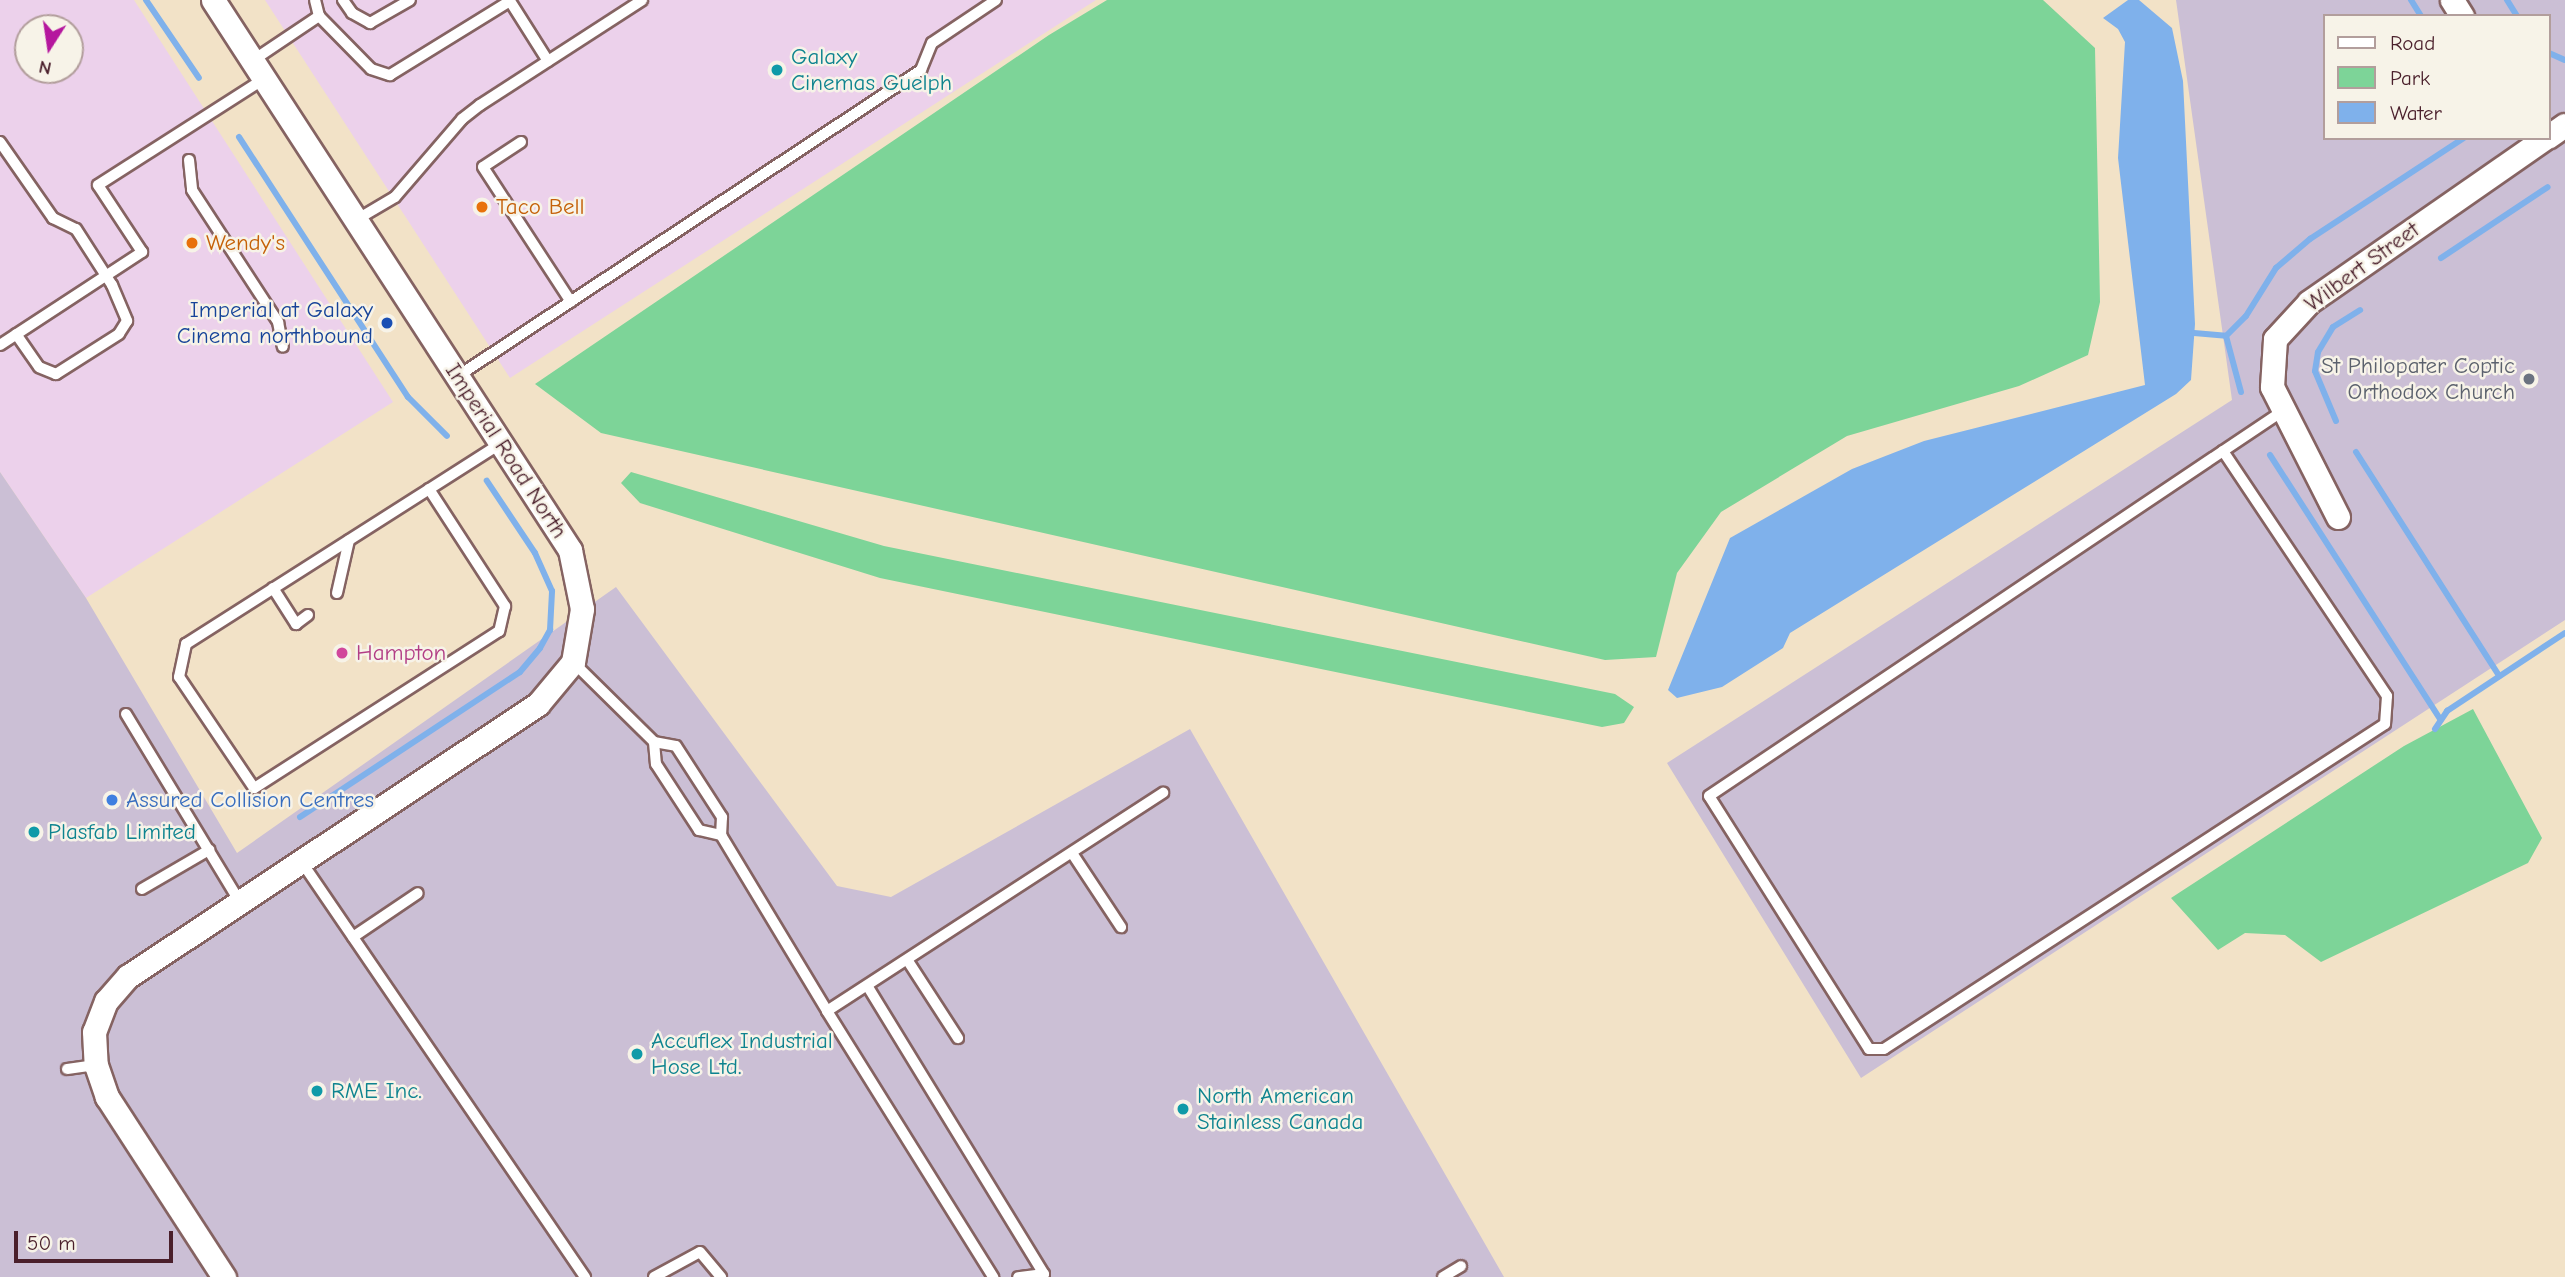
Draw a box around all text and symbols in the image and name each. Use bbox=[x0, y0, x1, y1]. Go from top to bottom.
north arrow bbox=[14, 14, 84, 84]
legend bbox=[2324, 14, 2551, 140]
text: Road bbox=[2390, 31, 2435, 55]
place label: Galaxy Cinemas Guelph bbox=[791, 43, 952, 97]
text: N bbox=[37, 56, 53, 80]
marker: Galaxy Cinemas Guelph bbox=[769, 62, 785, 78]
text: Park bbox=[2390, 66, 2430, 90]
text: Water bbox=[2390, 101, 2442, 125]
place label: Taco Bell bbox=[496, 193, 585, 221]
marker: Taco Bell bbox=[474, 199, 490, 215]
street label: Wilbert Street bbox=[2299, 216, 2425, 318]
place label: Wendy's bbox=[206, 229, 285, 257]
marker: Wendy's bbox=[184, 235, 200, 251]
place label: Imperial at Galaxy Cinema northbound bbox=[177, 296, 373, 350]
marker: Imperial at Galaxy Cinema northbound bbox=[379, 315, 395, 331]
place label: St Philopater Coptic Orthodox Church bbox=[2321, 352, 2515, 406]
street label: Imperial Road North bbox=[439, 358, 573, 544]
marker: St Philopater Coptic Orthodox Church bbox=[2521, 371, 2537, 387]
place label: Hampton bbox=[356, 639, 446, 667]
marker: Hampton bbox=[334, 645, 350, 661]
place label: Assured Collision Centres bbox=[126, 786, 374, 814]
marker: Assured Collision Centres bbox=[104, 792, 120, 808]
place label: Plasfab Limited bbox=[48, 818, 196, 846]
marker: Plasfab Limited bbox=[26, 824, 42, 840]
place label: Accuflex Industrial Hose Ltd. bbox=[651, 1027, 833, 1081]
marker: Accuflex Industrial Hose Ltd. bbox=[629, 1046, 645, 1062]
place label: RME Inc. bbox=[331, 1077, 422, 1105]
place label: North American Stainless Canada bbox=[1197, 1082, 1363, 1136]
marker: RME Inc. bbox=[309, 1083, 325, 1099]
marker: North American Stainless Canada bbox=[1175, 1101, 1191, 1117]
scale bar bbox=[18, 1218, 177, 1262]
text: 50 m bbox=[27, 1231, 76, 1255]

